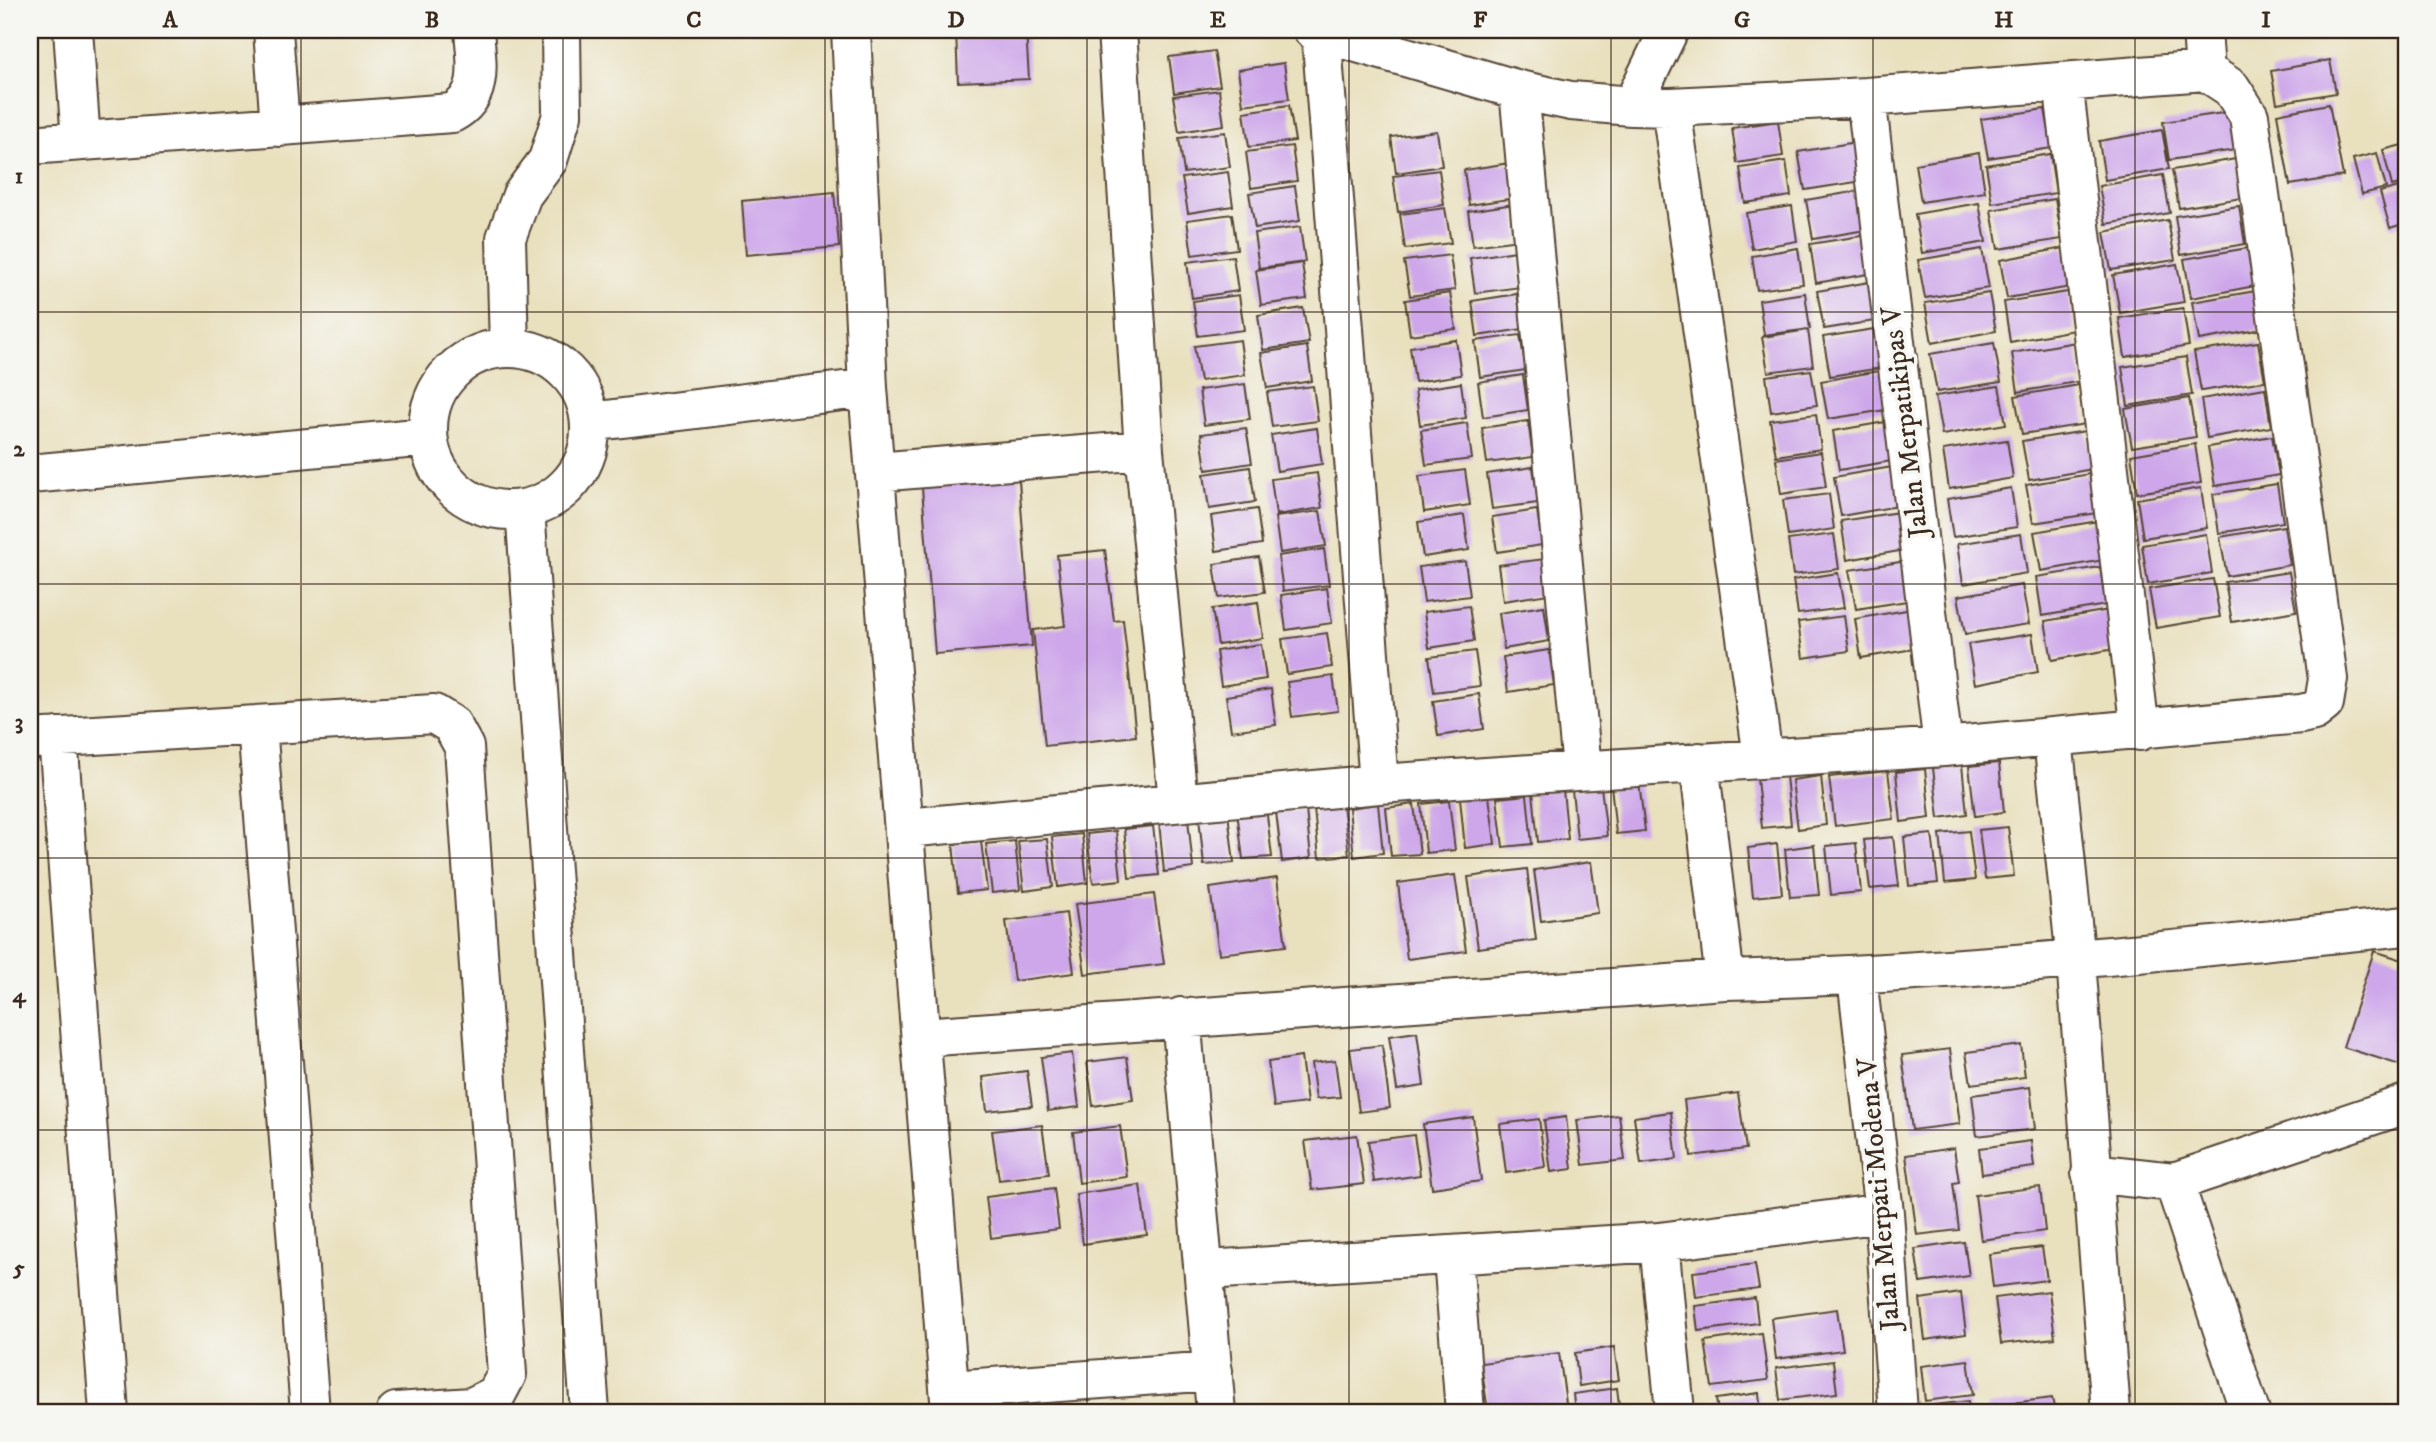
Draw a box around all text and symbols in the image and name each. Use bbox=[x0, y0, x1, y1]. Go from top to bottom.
text: A bbox=[162, 6, 179, 35]
text: B bbox=[425, 6, 439, 35]
text: C bbox=[686, 6, 702, 35]
text: D bbox=[947, 6, 965, 35]
text: E bbox=[1210, 6, 1226, 35]
text: F bbox=[1473, 6, 1488, 35]
text: G bbox=[1734, 6, 1750, 35]
text: H bbox=[1994, 6, 2014, 35]
text: I bbox=[2261, 6, 2271, 35]
text: 1 bbox=[15, 162, 23, 191]
street label: Jalan Merpatikipas V bbox=[1873, 303, 1937, 543]
text: 2 bbox=[13, 435, 25, 464]
text: 3 bbox=[15, 708, 23, 737]
text: 4 bbox=[12, 981, 27, 1010]
street label: Jalan Merpati Modena V bbox=[1850, 1055, 1909, 1335]
text: 5 bbox=[12, 1254, 25, 1283]

